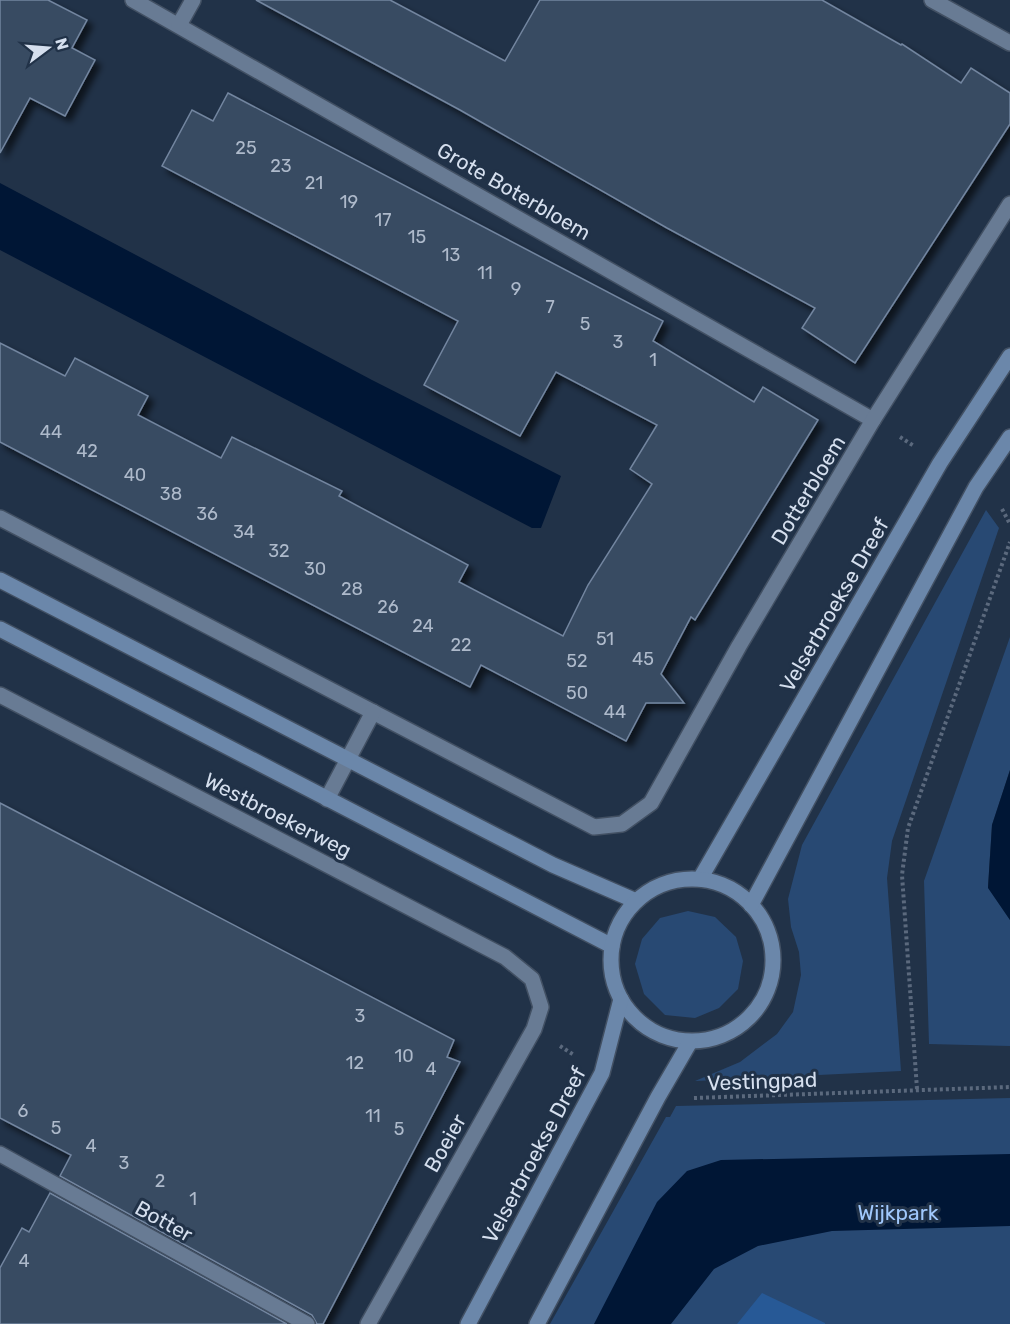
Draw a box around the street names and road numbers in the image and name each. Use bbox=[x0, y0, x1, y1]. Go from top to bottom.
street label: Grote Boterbloem bbox=[433, 137, 595, 245]
street label: Dotterbloem bbox=[766, 431, 850, 549]
street label: Velserbroekse Dreef bbox=[774, 514, 894, 696]
street label: Westbroekerweg bbox=[200, 767, 356, 863]
street label: Velserbroekse Dreef bbox=[477, 1063, 591, 1247]
street label: Vestingpad bbox=[706, 1067, 818, 1095]
street label: Boeier bbox=[419, 1110, 471, 1176]
street label: Botter bbox=[131, 1195, 197, 1247]

